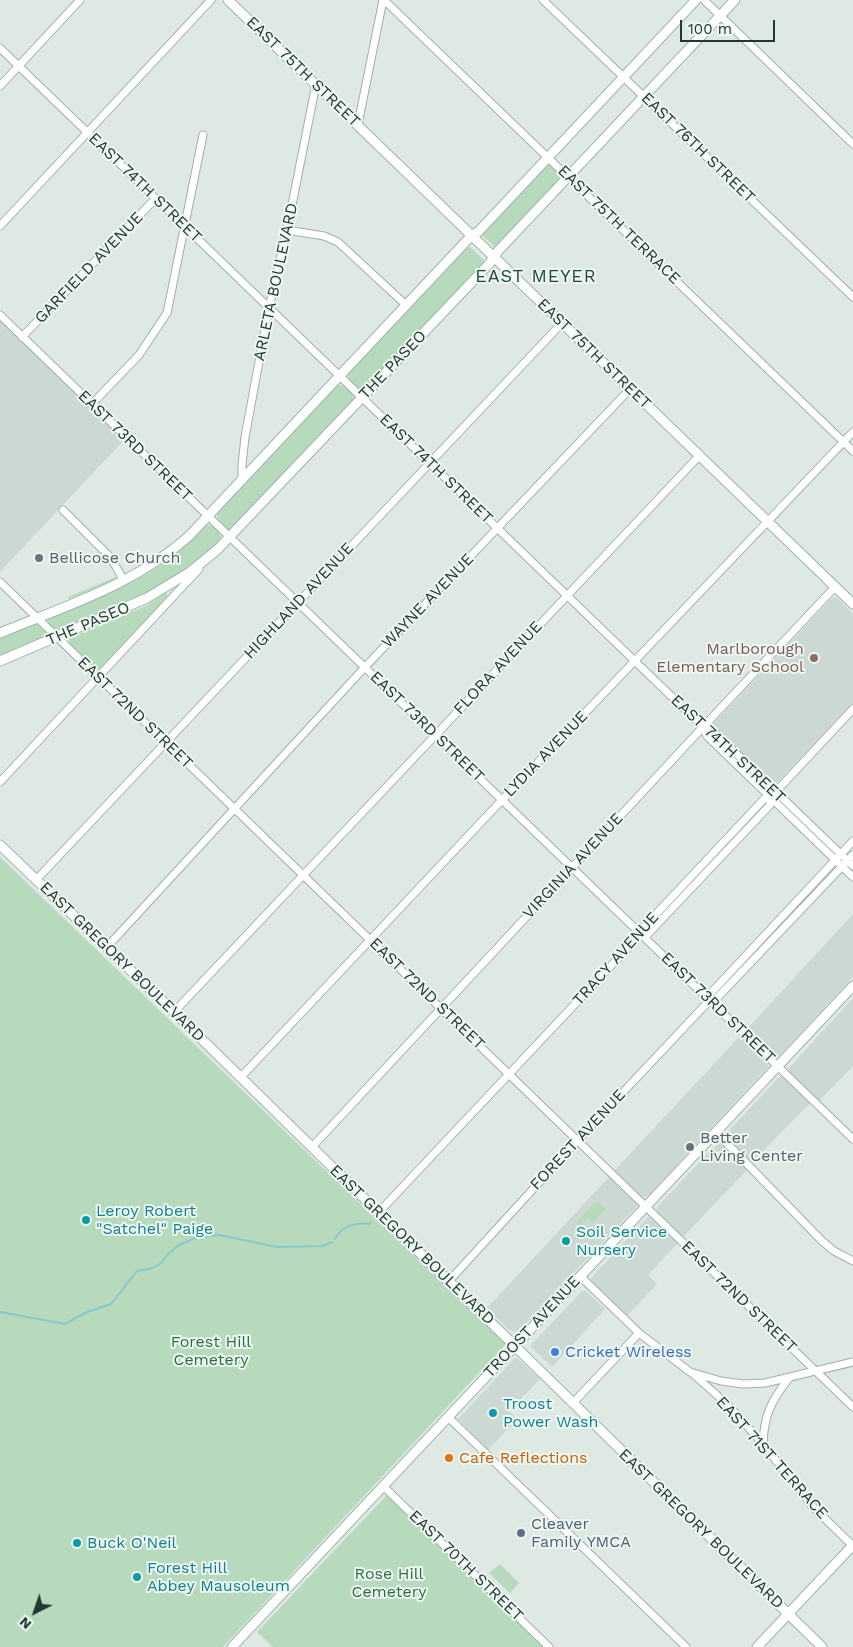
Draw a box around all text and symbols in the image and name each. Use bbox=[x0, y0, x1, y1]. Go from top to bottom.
scale bar bbox=[683, 10, 778, 42]
street label: EAST 75TH STREET bbox=[242, 13, 364, 131]
text: 100 m bbox=[688, 20, 732, 38]
street label: EAST 76TH STREET bbox=[637, 89, 759, 207]
street label: EAST 74TH STREET bbox=[84, 129, 206, 247]
street label: EAST 75TH TERRACE bbox=[554, 161, 684, 289]
street label: ARLETA BOULEVARD bbox=[250, 201, 302, 363]
street label: GARFIELD AVENUE bbox=[31, 208, 147, 328]
district label: EAST MEYER bbox=[474, 266, 598, 288]
street label: EAST 75TH STREET bbox=[533, 295, 655, 413]
street label: THE PASEO bbox=[355, 326, 431, 404]
street label: EAST 73RD STREET bbox=[74, 386, 196, 506]
street label: EAST 74TH STREET bbox=[375, 410, 497, 528]
street label: HIGHLAND AVENUE bbox=[240, 539, 358, 663]
place label: Bellicose Church bbox=[49, 548, 180, 568]
street label: WAYNE AVENUE bbox=[378, 550, 478, 652]
marker: Bellicose Church bbox=[33, 552, 45, 564]
street label: THE PASEO bbox=[43, 598, 133, 650]
street label: FLORA AVENUE bbox=[450, 617, 546, 719]
place label: Marlborough Elementary School bbox=[656, 639, 804, 677]
marker: Marlborough Elementary School bbox=[808, 652, 820, 664]
street label: EAST 72ND STREET bbox=[73, 653, 197, 773]
street label: EAST 73RD STREET bbox=[366, 667, 488, 787]
street label: EAST 74TH STREET bbox=[667, 691, 789, 807]
street label: LYDIA AVENUE bbox=[500, 707, 592, 801]
street label: VIRGINIA AVENUE bbox=[519, 809, 627, 923]
street label: EAST GREGORY BOULEVARD bbox=[36, 878, 208, 1046]
street label: TRACY AVENUE bbox=[569, 908, 663, 1010]
street label: EAST 72ND STREET bbox=[365, 934, 489, 1054]
street label: EAST 73RD STREET bbox=[657, 948, 779, 1068]
street label: FOREST AVENUE bbox=[526, 1086, 630, 1194]
place label: Better Living Center bbox=[700, 1128, 803, 1166]
marker: Better Living Center bbox=[684, 1141, 696, 1153]
street label: EAST GREGORY BOULEVARD bbox=[326, 1161, 498, 1329]
place label: Leroy Robert "Satchel" Paige bbox=[96, 1201, 213, 1239]
marker: Leroy Robert "Satchel" Paige bbox=[80, 1214, 92, 1226]
place label: Soil Service Nursery bbox=[576, 1222, 667, 1260]
marker: Soil Service Nursery bbox=[560, 1235, 572, 1247]
street label: EAST 72ND STREET bbox=[677, 1237, 801, 1357]
street label: TROOST AVENUE bbox=[480, 1272, 584, 1382]
park label: Forest Hill Cemetery bbox=[171, 1332, 251, 1370]
place label: Cricket Wireless bbox=[565, 1342, 692, 1362]
marker: Cricket Wireless bbox=[549, 1346, 561, 1358]
street label: EAST 71ST TERRACE bbox=[712, 1393, 832, 1523]
place label: Troost Power Wash bbox=[503, 1394, 598, 1432]
marker: Troost Power Wash bbox=[487, 1407, 499, 1419]
street label: EAST GREGORY BOULEVARD bbox=[615, 1445, 787, 1613]
place label: Cafe Reflections bbox=[459, 1448, 587, 1468]
marker: Cafe Reflections bbox=[443, 1452, 455, 1464]
street label: EAST 70TH STREET bbox=[405, 1507, 527, 1625]
place label: Cleaver Family YMCA bbox=[531, 1514, 631, 1552]
marker: Cleaver Family YMCA bbox=[515, 1527, 527, 1539]
place label: Buck O'Neil bbox=[87, 1533, 177, 1553]
marker: Buck O'Neil bbox=[71, 1537, 83, 1549]
place label: Forest Hill Abbey Mausoleum bbox=[147, 1558, 290, 1596]
park label: Rose Hill Cemetery bbox=[351, 1564, 427, 1602]
marker: Forest Hill Abbey Mausoleum bbox=[131, 1571, 143, 1583]
north arrow bbox=[10, 1587, 60, 1637]
text: N bbox=[16, 1614, 34, 1633]

